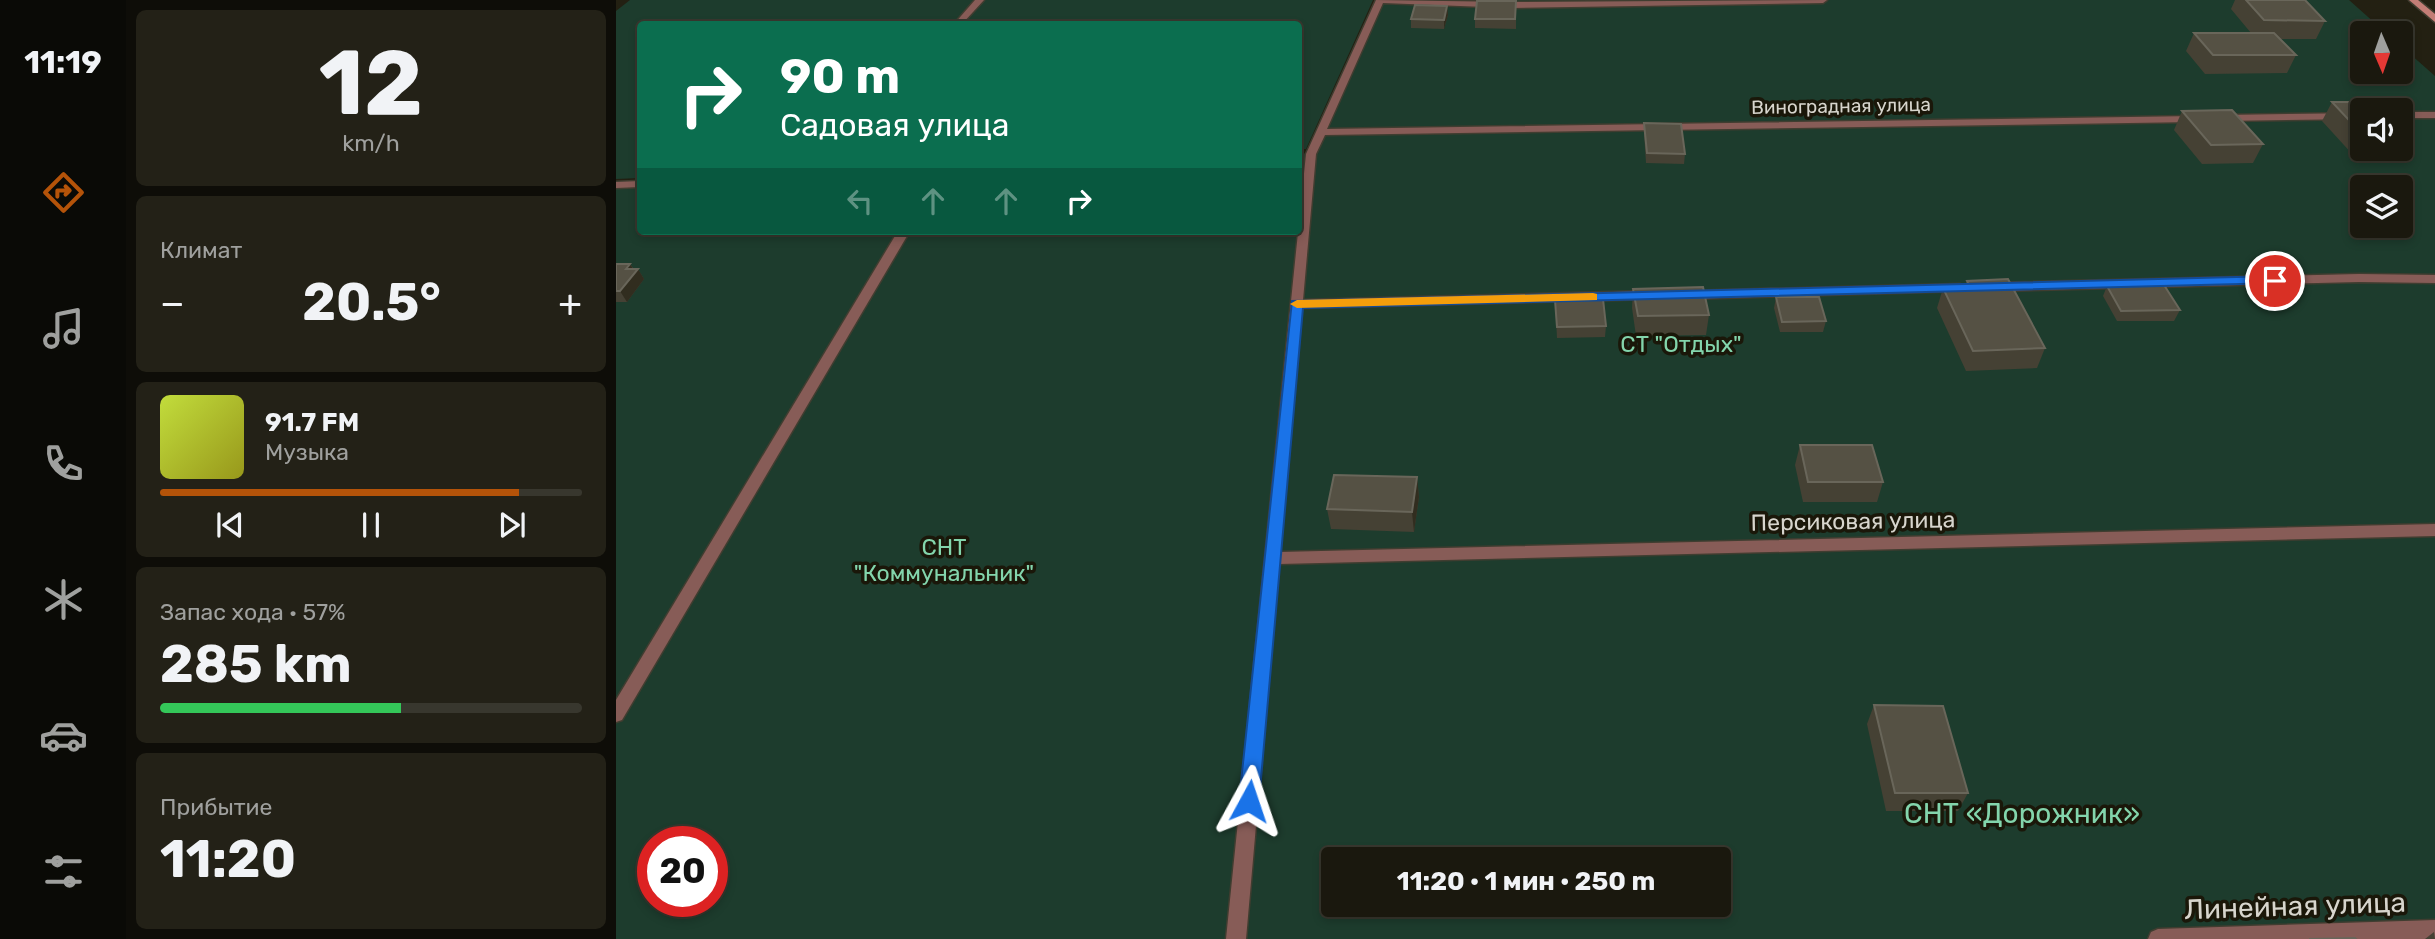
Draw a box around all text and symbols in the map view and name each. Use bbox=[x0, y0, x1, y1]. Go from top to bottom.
north arrow bbox=[2350, 21, 2413, 84]
map controls bbox=[2350, 21, 2413, 238]
text: 12 bbox=[319, 29, 423, 137]
text: 11:19 bbox=[24, 43, 102, 81]
text: 90 m bbox=[780, 47, 900, 105]
icon: right bbox=[665, 49, 756, 140]
street label: Виноградная улица bbox=[1751, 93, 1931, 119]
button: sound bbox=[2350, 98, 2413, 161]
text: Садовая улица bbox=[780, 106, 1009, 144]
text: km/h bbox=[342, 129, 400, 157]
icon: directions bbox=[39, 168, 88, 217]
button: layers bbox=[2350, 175, 2413, 238]
icon: left bbox=[841, 182, 879, 220]
icon: ahead bbox=[914, 182, 952, 220]
icon: ahead bbox=[987, 182, 1025, 220]
icon: right bbox=[1060, 182, 1098, 220]
text: Климат bbox=[160, 236, 242, 264]
pin bbox=[2245, 251, 2305, 311]
icon: arrive bbox=[2256, 262, 2294, 300]
text: 20.5° bbox=[302, 271, 441, 333]
text: − bbox=[160, 280, 185, 326]
text: + bbox=[558, 280, 582, 326]
icon: music bbox=[39, 304, 88, 353]
park label: СТ "Отдых" bbox=[1620, 330, 1742, 358]
text: 91.7 FM bbox=[265, 407, 359, 438]
text: Музыка bbox=[265, 438, 349, 466]
icon: phone bbox=[39, 439, 88, 488]
street label: Персиковая улица bbox=[1750, 505, 1956, 537]
icon: previous bbox=[211, 506, 249, 544]
icon: pause bbox=[352, 506, 390, 544]
icon: next bbox=[493, 506, 531, 544]
park label: СНТ "Коммунальник" bbox=[854, 533, 1034, 587]
icon: climate bbox=[39, 575, 88, 624]
text: Запас хода · 57% bbox=[160, 598, 346, 626]
text: 285 km bbox=[160, 633, 352, 695]
icon: car bbox=[39, 711, 88, 760]
position arrow bbox=[1212, 764, 1286, 838]
text: Прибытие bbox=[160, 793, 272, 821]
park label: СНТ «Дорожник» bbox=[1904, 797, 2140, 830]
speed limit sign: 20 bbox=[637, 826, 728, 917]
text: 11:20 bbox=[160, 828, 296, 890]
icon: filters bbox=[39, 847, 88, 896]
text: 11:20 · 1 мин · 250 m bbox=[1397, 866, 1655, 897]
street label: Линейная улица bbox=[2184, 886, 2406, 926]

